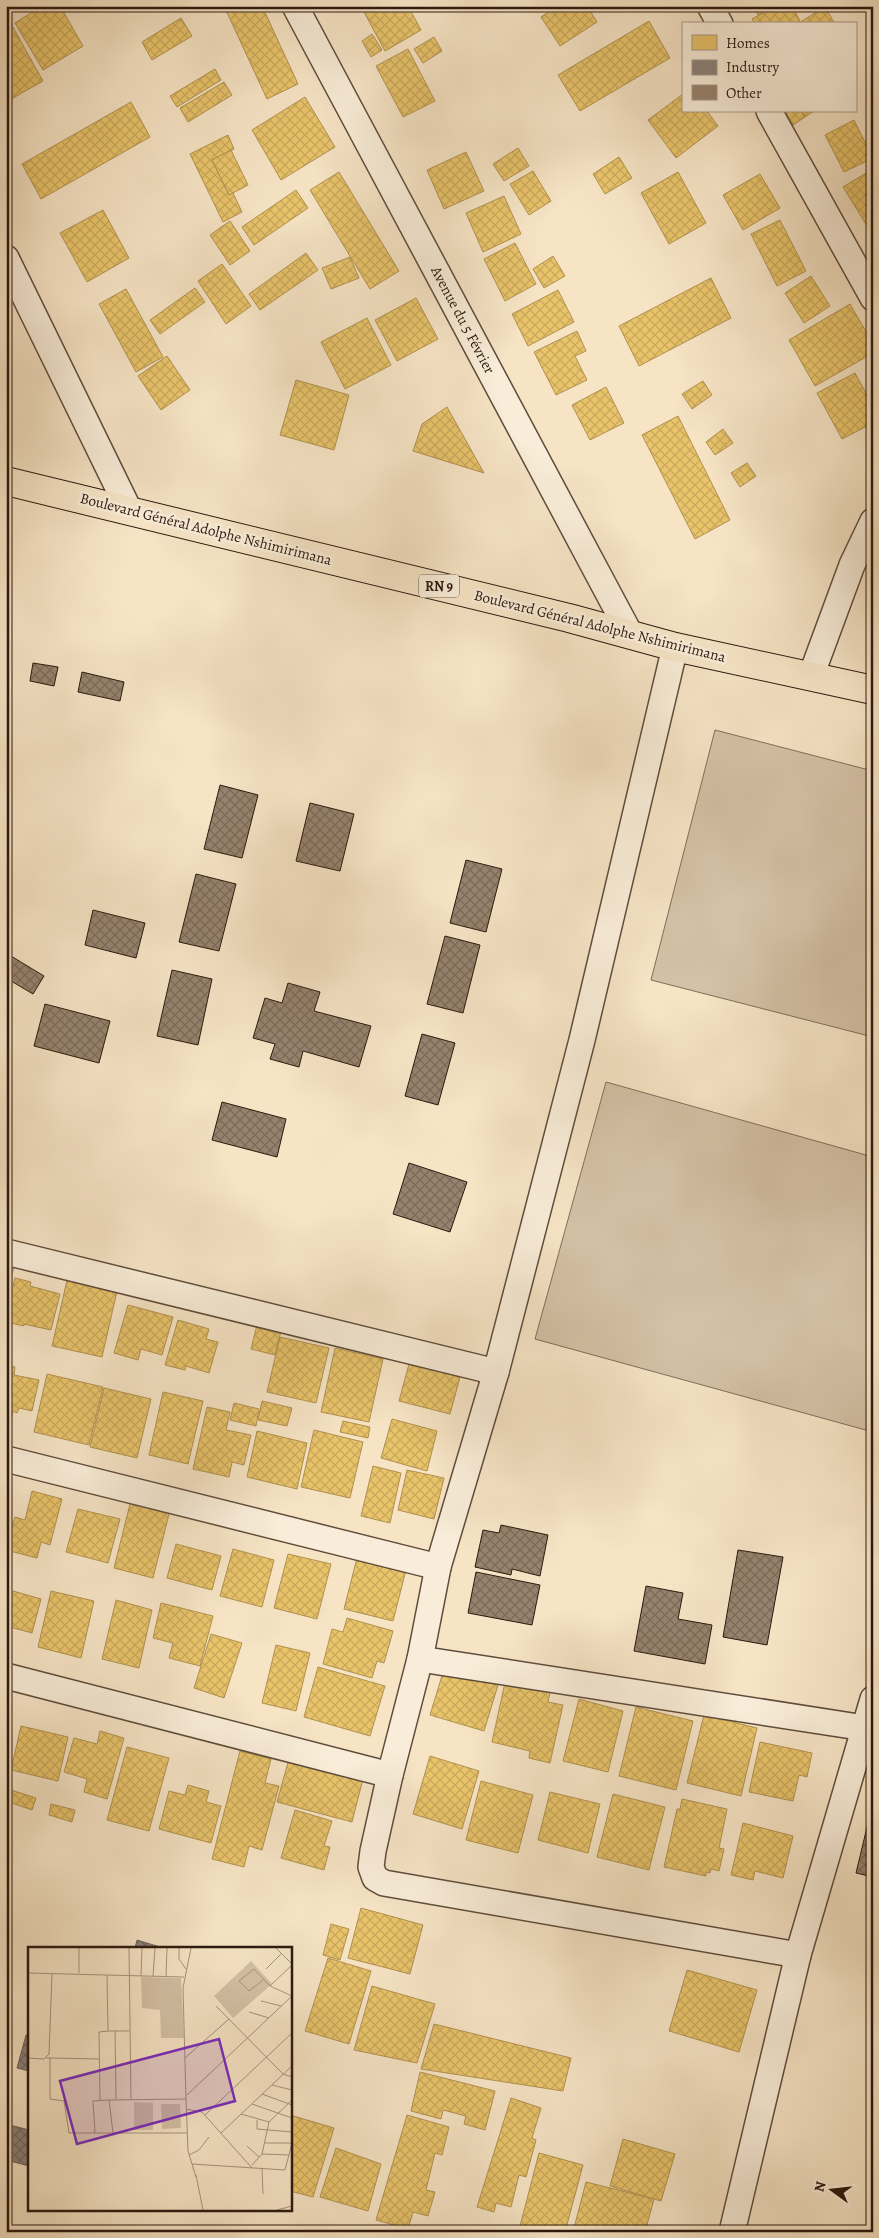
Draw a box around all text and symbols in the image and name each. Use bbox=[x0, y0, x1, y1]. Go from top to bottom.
legend bbox=[682, 22, 856, 112]
text: Homes bbox=[726, 33, 770, 53]
text: Industry bbox=[726, 57, 780, 77]
text: Other bbox=[726, 83, 762, 103]
street label: Avenue du 5 Février bbox=[426, 262, 500, 377]
street label: Boulevard Général Adolphe Nshimirimana bbox=[78, 488, 334, 570]
road number: RN 9 bbox=[419, 574, 459, 598]
street label: Boulevard Général Adolphe Nshimirimana bbox=[472, 585, 728, 667]
inset map bbox=[28, 1947, 291, 2210]
north arrow bbox=[806, 2166, 856, 2216]
text: N bbox=[809, 2179, 830, 2194]

